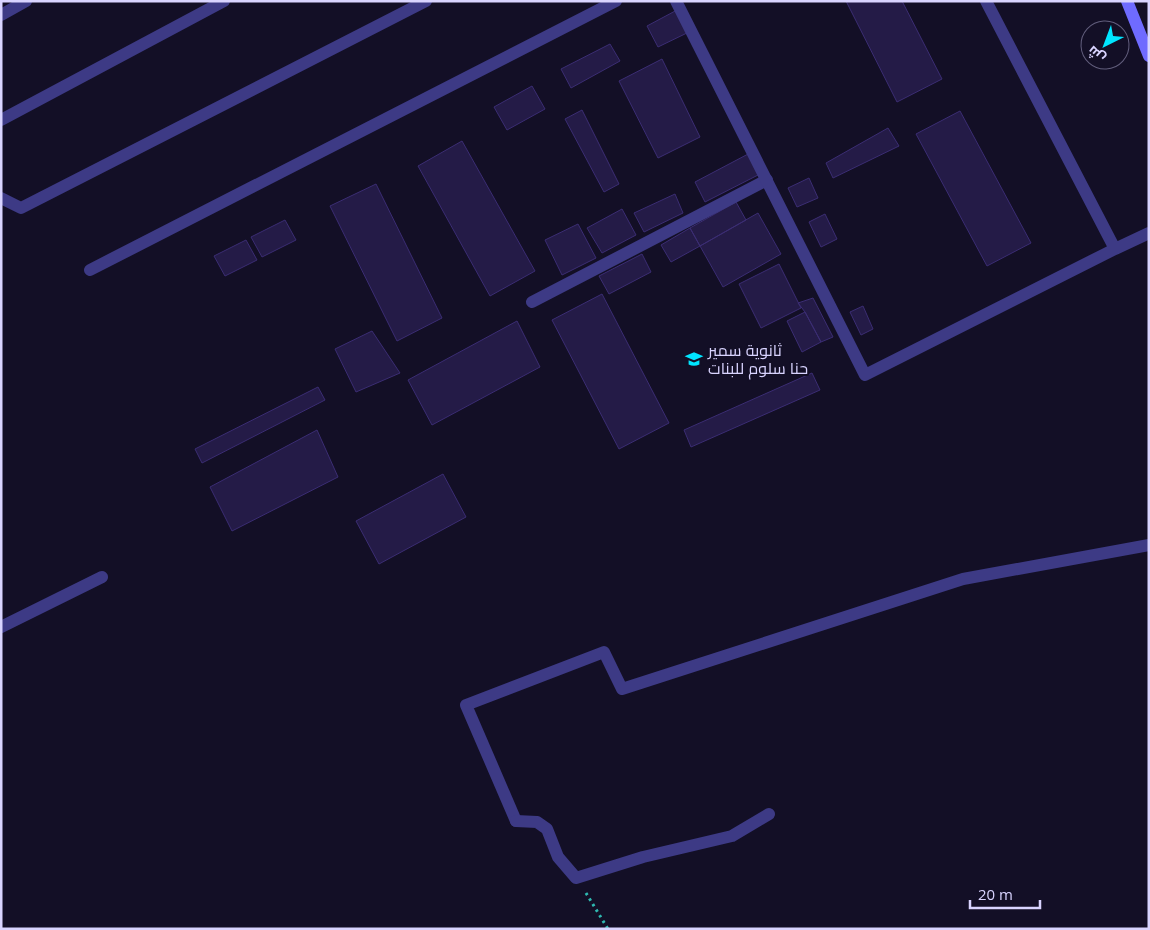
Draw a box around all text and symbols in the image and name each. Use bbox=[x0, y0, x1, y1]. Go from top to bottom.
north arrow bbox=[1080, 20, 1130, 70]
text: ش bbox=[1083, 42, 1109, 68]
place label: ثانوية سمير حنا سلوم للبنات bbox=[707, 339, 808, 380]
school or university icon: ثانوية سمير حنا سلوم للبنات bbox=[684, 349, 704, 369]
scale bar bbox=[970, 878, 1040, 910]
text: 20 m bbox=[978, 884, 1013, 904]

